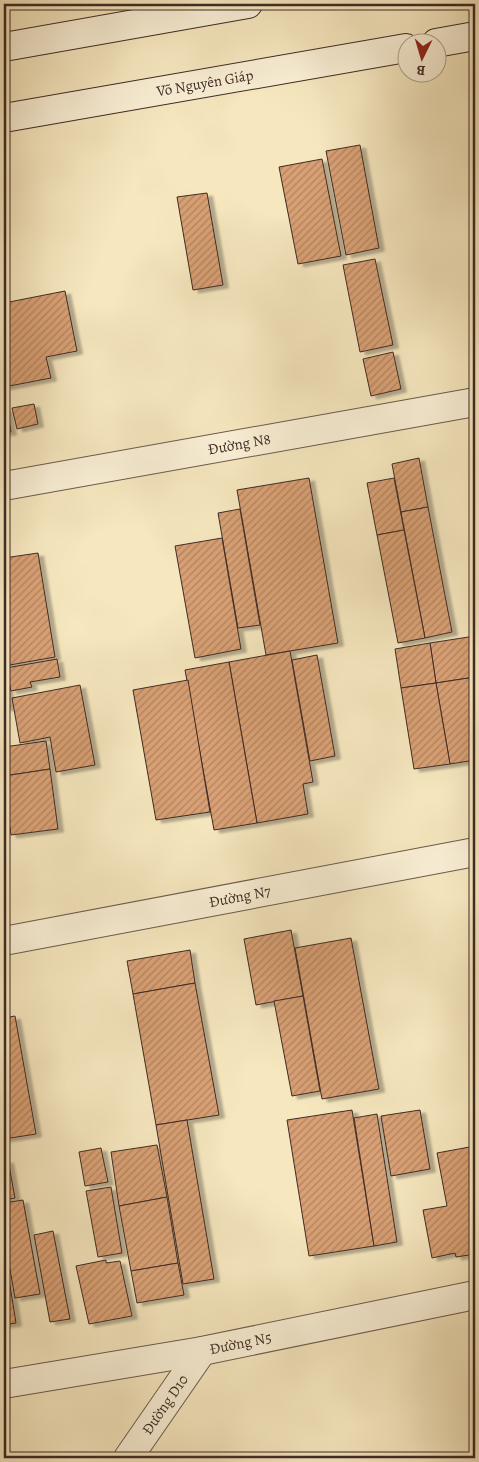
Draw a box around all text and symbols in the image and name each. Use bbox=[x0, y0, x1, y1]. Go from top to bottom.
north arrow bbox=[396, 32, 446, 82]
text: B bbox=[415, 61, 426, 80]
street label: Võ Nguyên Giáp bbox=[154, 65, 255, 101]
street label: Đường N8 bbox=[206, 429, 272, 459]
street label: Đường N7 bbox=[207, 881, 273, 912]
street label: Đường N5 bbox=[208, 1327, 273, 1359]
street label: Đường D10 bbox=[137, 1370, 193, 1439]

